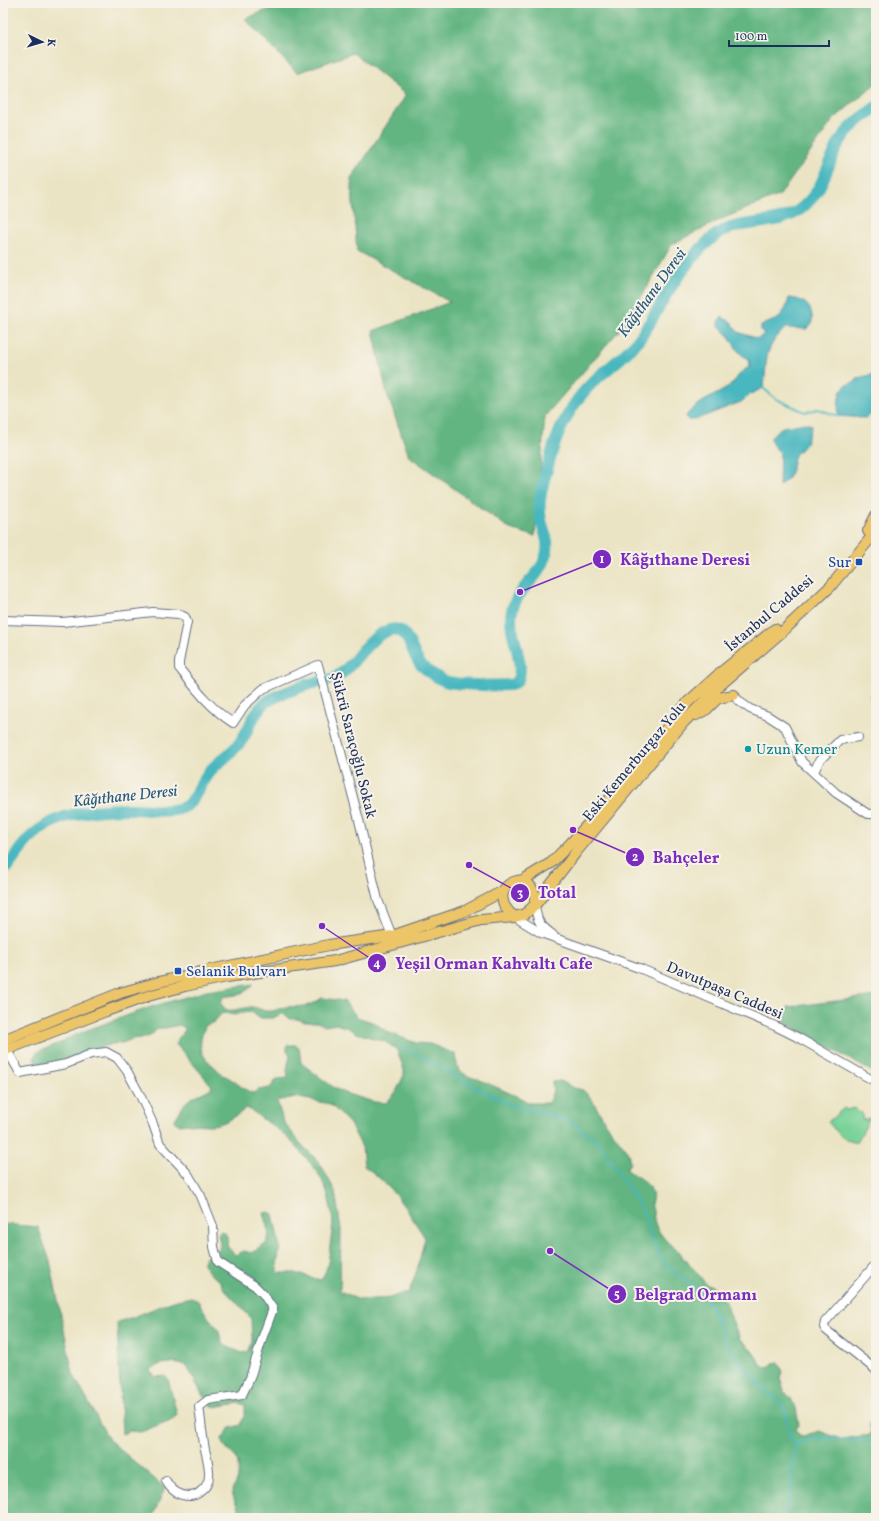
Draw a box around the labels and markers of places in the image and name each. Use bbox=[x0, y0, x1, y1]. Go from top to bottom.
callout: Kâğıthane Deresi bbox=[592, 545, 759, 573]
place label: Sur bbox=[828, 553, 851, 574]
marker: Sur bbox=[854, 557, 864, 567]
place label: Uzun Kemer bbox=[756, 740, 837, 761]
marker: Uzun Kemer bbox=[743, 744, 753, 754]
callout: Bahçeler bbox=[625, 843, 728, 871]
callout: Total bbox=[510, 879, 584, 907]
callout: Yeşil Orman Kahvaltı Cafe bbox=[367, 949, 600, 977]
place label: Selanik Bulvarı bbox=[186, 962, 286, 983]
marker: Selanik Bulvarı bbox=[173, 966, 183, 976]
callout: Belgrad Ormanı bbox=[607, 1280, 765, 1308]

